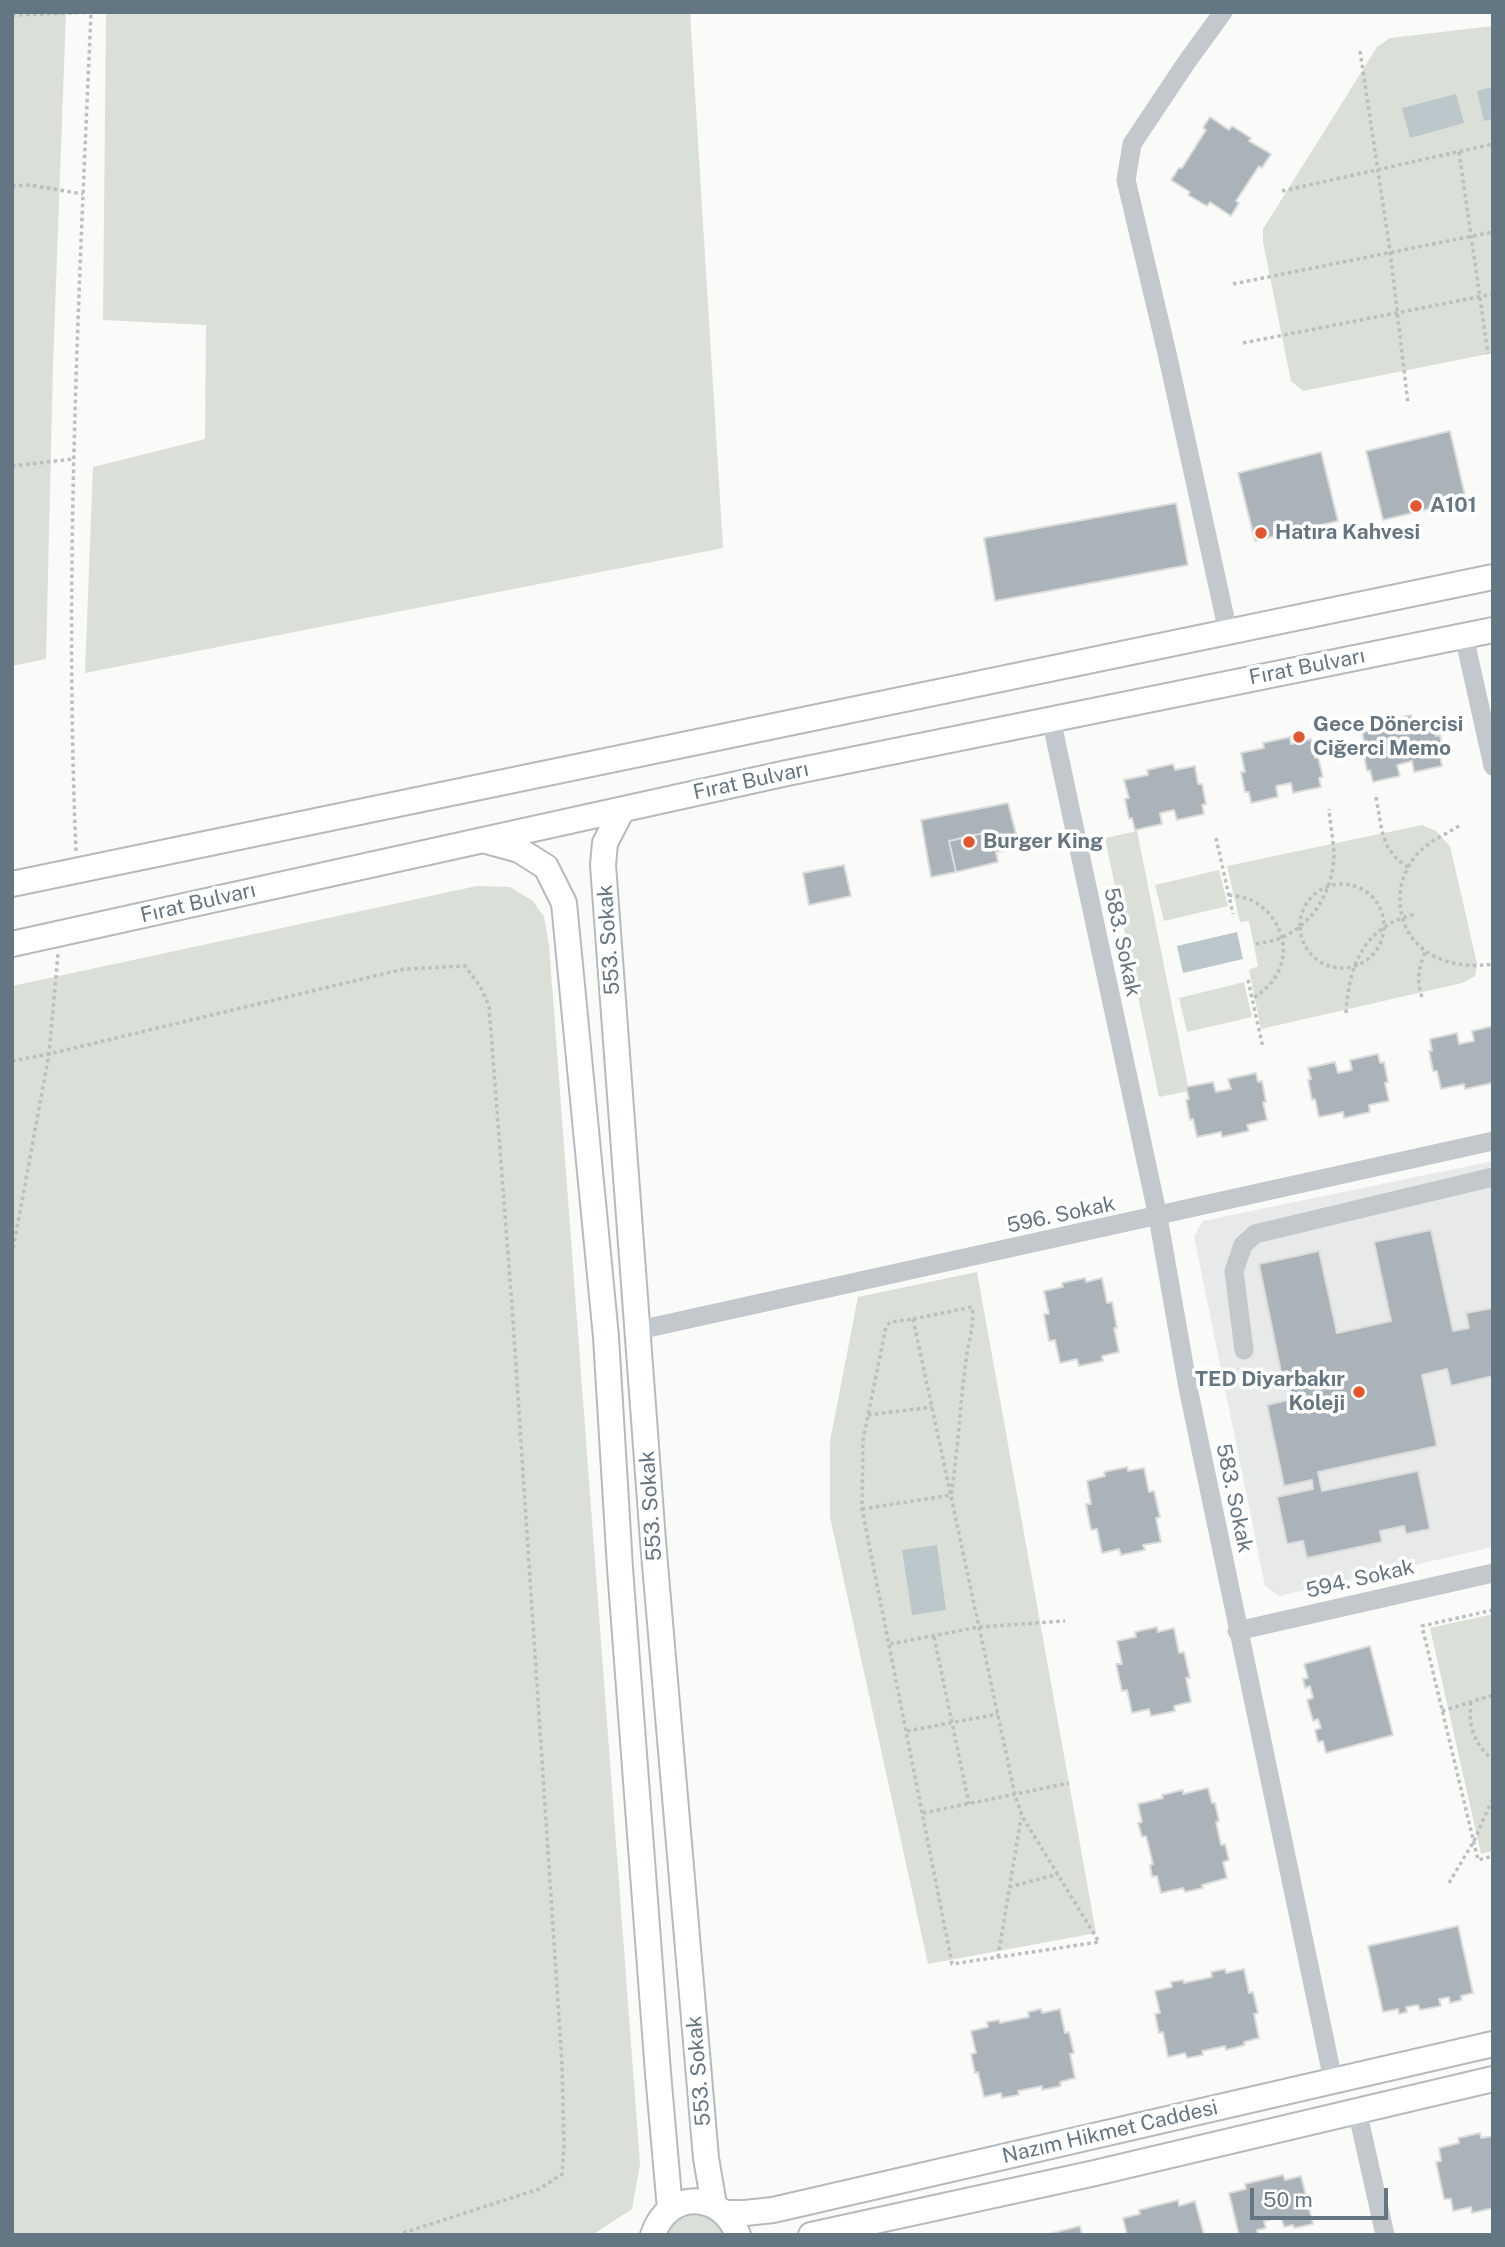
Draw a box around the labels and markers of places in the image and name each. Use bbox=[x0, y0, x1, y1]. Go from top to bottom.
place label: A101 bbox=[1430, 493, 1477, 519]
marker: A101 bbox=[1408, 498, 1424, 514]
place label: Hatıra Kahvesi bbox=[1275, 520, 1420, 546]
marker: Hatıra Kahvesi bbox=[1253, 525, 1269, 541]
place label: Gece Dönercisi Ciğerci Memo bbox=[1313, 712, 1463, 762]
marker: Gece Dönercisi Ciğerci Memo bbox=[1291, 729, 1307, 745]
place label: Burger King bbox=[983, 829, 1103, 855]
marker: Burger King bbox=[961, 834, 977, 850]
place label: TED Diyarbakır Koleji bbox=[1195, 1367, 1345, 1417]
marker: TED Diyarbakır Koleji bbox=[1351, 1384, 1367, 1400]

